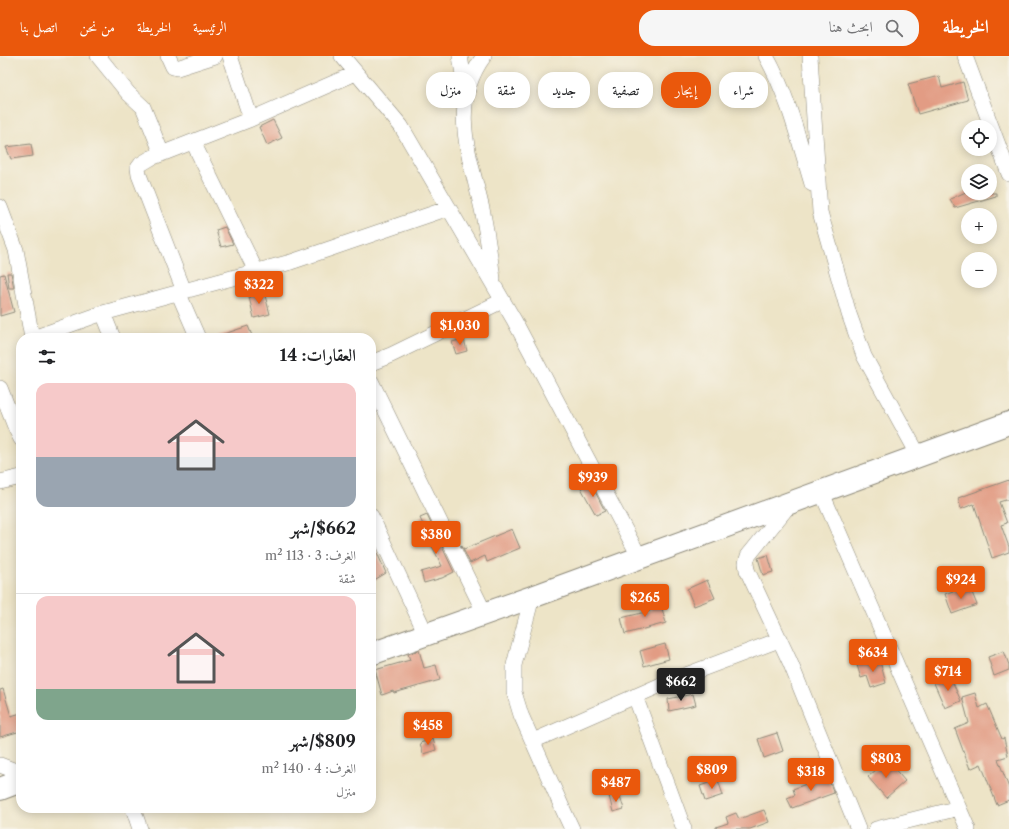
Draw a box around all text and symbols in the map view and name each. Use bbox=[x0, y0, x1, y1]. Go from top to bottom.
search box bbox=[639, 10, 919, 46]
text: الخريطة bbox=[943, 15, 989, 38]
text: ابحث هنا bbox=[829, 17, 873, 36]
icon: search bbox=[883, 17, 905, 39]
text: اتصل بنا bbox=[20, 18, 58, 36]
text: من نحن bbox=[80, 18, 115, 36]
text: الخريطة bbox=[137, 18, 171, 36]
text: الرئيسية bbox=[193, 18, 227, 36]
chip: منزل bbox=[426, 72, 476, 108]
chip: شقة bbox=[484, 72, 530, 108]
chip: جديد bbox=[538, 72, 590, 108]
chip: تصفية bbox=[598, 72, 653, 108]
chip: إيجار bbox=[661, 72, 711, 108]
chip: شراء bbox=[719, 72, 768, 108]
map controls bbox=[961, 120, 997, 288]
button: locate bbox=[961, 120, 997, 156]
button: layers bbox=[961, 164, 997, 200]
button: + bbox=[961, 208, 997, 244]
button: − bbox=[961, 252, 997, 288]
pin: $322 bbox=[235, 271, 283, 305]
text: $322 bbox=[244, 276, 274, 292]
pin: $1,030 bbox=[427, 312, 493, 346]
text: $1,030 bbox=[440, 317, 480, 333]
text: العقارات: 14 bbox=[280, 345, 356, 365]
icon: filters bbox=[36, 346, 58, 368]
icon: home bbox=[160, 409, 232, 481]
pin: $939 bbox=[569, 464, 617, 498]
text: $939 bbox=[578, 469, 608, 485]
text: $662/شهر bbox=[290, 518, 356, 538]
pin: $380 bbox=[412, 521, 460, 555]
text: $380 bbox=[421, 526, 451, 542]
text: الغرف: 3 · 113 m² bbox=[265, 547, 356, 563]
pin: $924 bbox=[937, 566, 985, 600]
text: شقة bbox=[339, 570, 356, 586]
text: $924 bbox=[946, 571, 976, 587]
pin: $265 bbox=[621, 584, 669, 618]
text: $265 bbox=[630, 589, 660, 605]
icon: home bbox=[160, 622, 232, 694]
pin: $634 bbox=[849, 639, 897, 673]
text: $634 bbox=[858, 644, 888, 660]
pin: $714 bbox=[924, 658, 972, 692]
text: $714 bbox=[934, 663, 962, 679]
pin: $662 bbox=[657, 668, 705, 702]
text: $662 bbox=[666, 673, 696, 689]
pin: $458 bbox=[404, 712, 452, 746]
text: $458 bbox=[413, 717, 443, 733]
text: $809/شهر bbox=[289, 731, 356, 751]
pin: $803 bbox=[862, 745, 910, 779]
text: $803 bbox=[871, 750, 901, 766]
pin: $809 bbox=[688, 756, 736, 790]
pin: $318 bbox=[787, 758, 835, 792]
text: الغرف: 4 · 140 m² bbox=[262, 760, 356, 776]
text: $809 bbox=[696, 761, 728, 777]
text: $318 bbox=[797, 763, 825, 779]
pin: $487 bbox=[592, 769, 640, 803]
text: $487 bbox=[601, 774, 631, 790]
text: منزل bbox=[336, 783, 356, 799]

